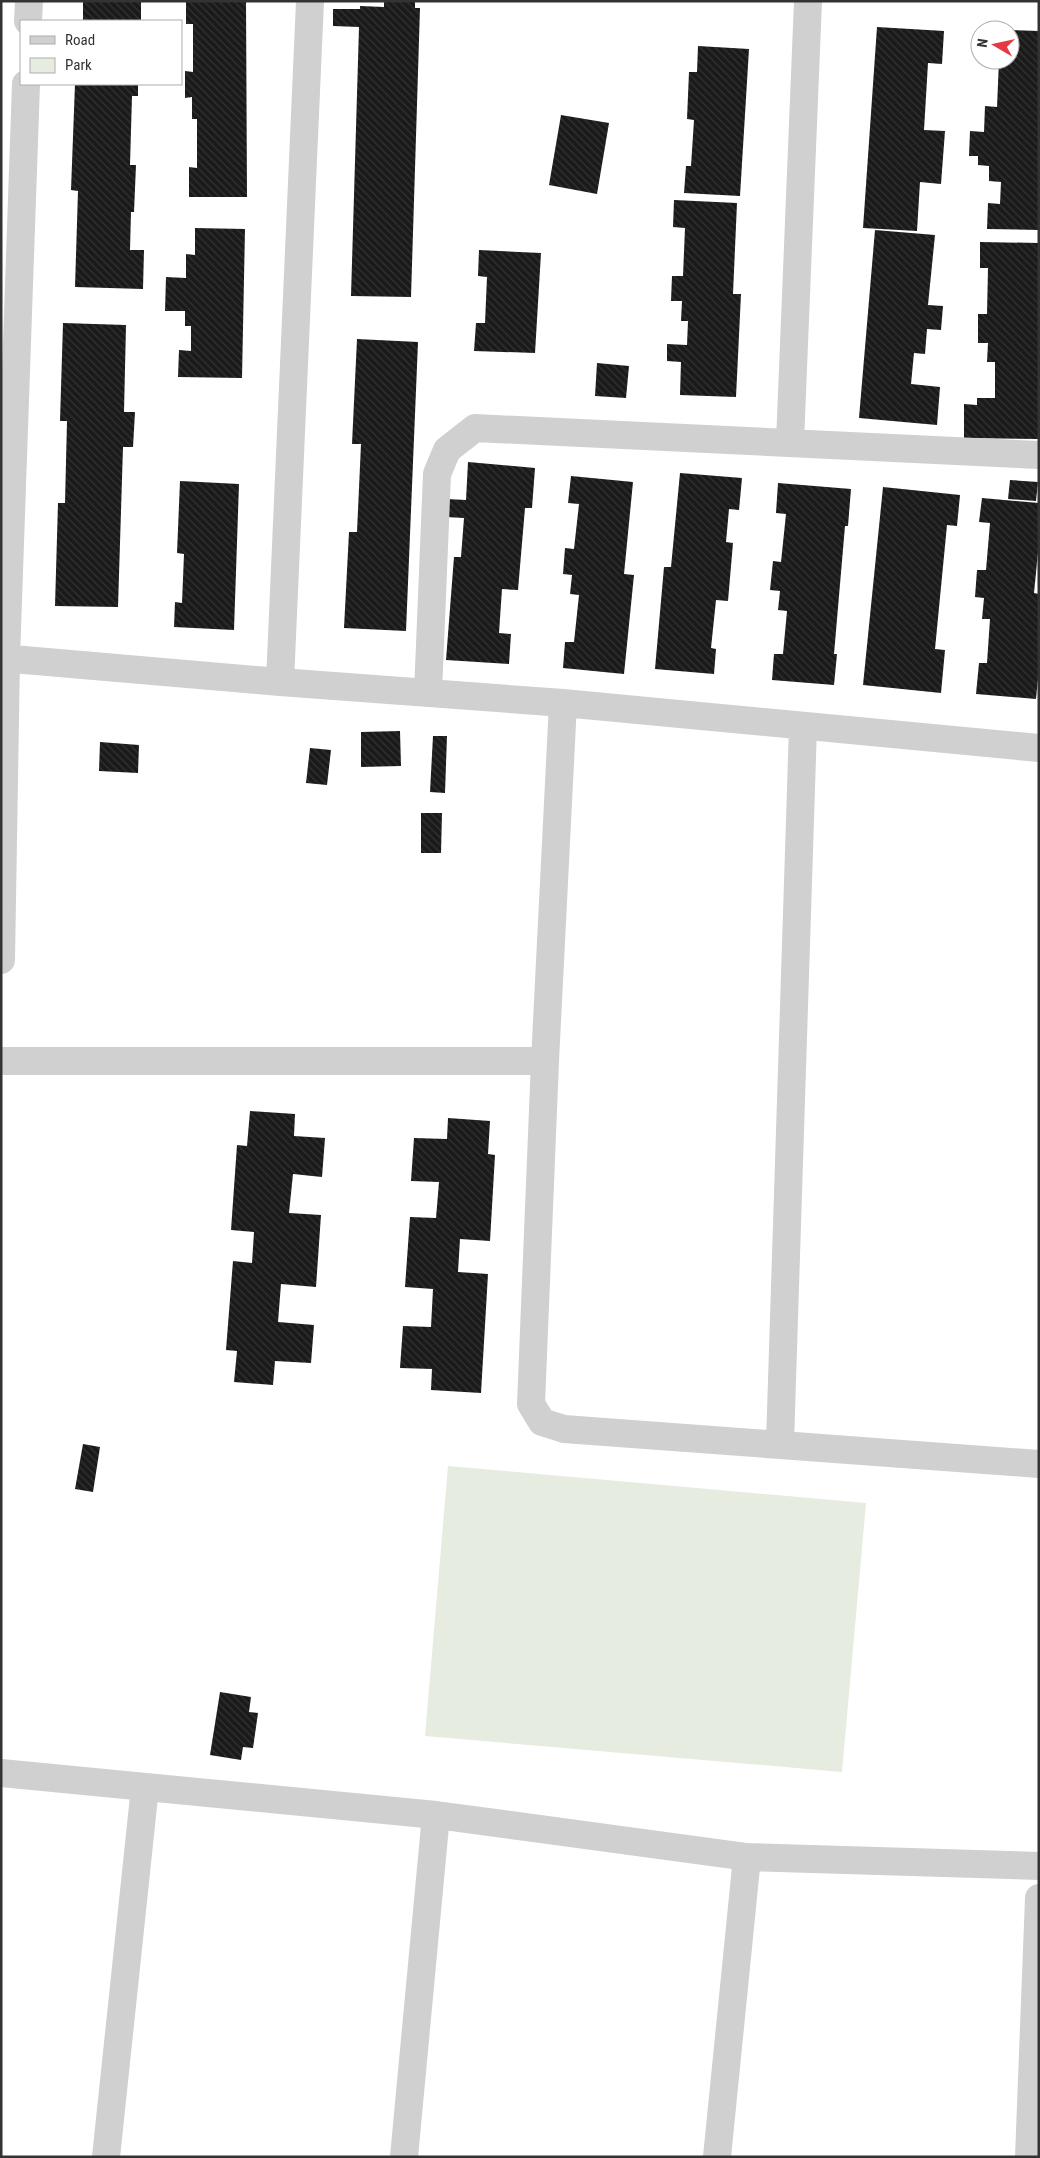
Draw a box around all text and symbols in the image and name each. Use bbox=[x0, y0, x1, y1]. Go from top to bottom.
legend bbox=[20, 20, 182, 85]
north arrow bbox=[970, 20, 1020, 70]
text: Road bbox=[65, 31, 95, 49]
text: N bbox=[974, 37, 991, 48]
text: Park bbox=[65, 56, 92, 74]

